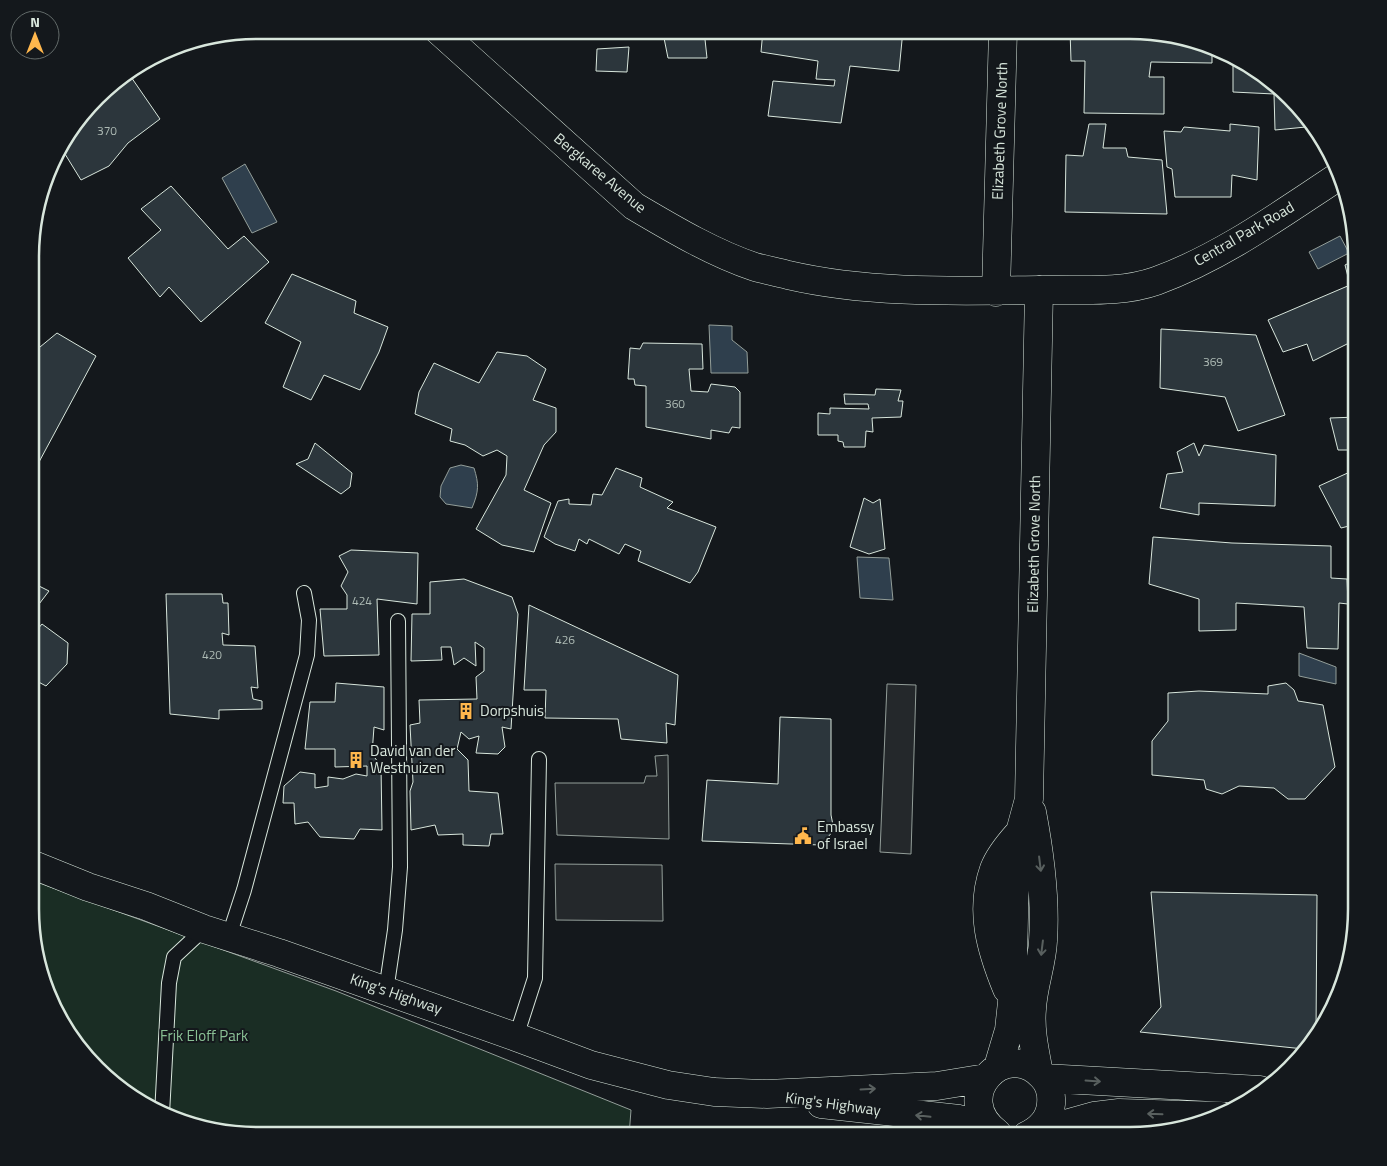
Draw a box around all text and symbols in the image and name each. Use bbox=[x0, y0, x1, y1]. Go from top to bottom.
north arrow bbox=[10, 10, 60, 60]
text: N bbox=[30, 11, 40, 32]
street label: Elizabeth Grove North bbox=[986, 62, 1013, 200]
house number: 370 bbox=[97, 121, 117, 140]
street label: Bergkaree Avenue bbox=[549, 127, 652, 218]
street label: Central Park Road bbox=[1189, 195, 1298, 272]
house number: 369 bbox=[1203, 352, 1223, 371]
house number: 360 bbox=[665, 394, 685, 413]
street label: Elizabeth Grove North bbox=[1021, 475, 1046, 613]
house number: 424 bbox=[352, 591, 372, 610]
house number: 426 bbox=[555, 630, 575, 649]
house number: 420 bbox=[202, 645, 222, 664]
place label: Dorpshuis bbox=[480, 699, 544, 722]
building icon: Dorpshuis bbox=[456, 701, 476, 721]
place label: David van der Westhuizen bbox=[370, 739, 456, 779]
building icon: David van der Westhuizen bbox=[346, 750, 366, 770]
place label: Embassy of Israel bbox=[817, 815, 874, 855]
public building icon: Embassy of Israel bbox=[793, 826, 813, 846]
one-way arrow bbox=[1035, 856, 1045, 872]
one-way arrow bbox=[1037, 940, 1047, 956]
street label: King's Highway bbox=[347, 967, 445, 1020]
park label: Frik Eloff Park bbox=[160, 1024, 248, 1047]
one-way arrow bbox=[1085, 1076, 1101, 1086]
street label: King's Highway bbox=[784, 1085, 882, 1122]
one-way arrow bbox=[860, 1085, 876, 1094]
one-way arrow bbox=[1147, 1109, 1164, 1119]
one-way arrow bbox=[915, 1111, 931, 1120]

